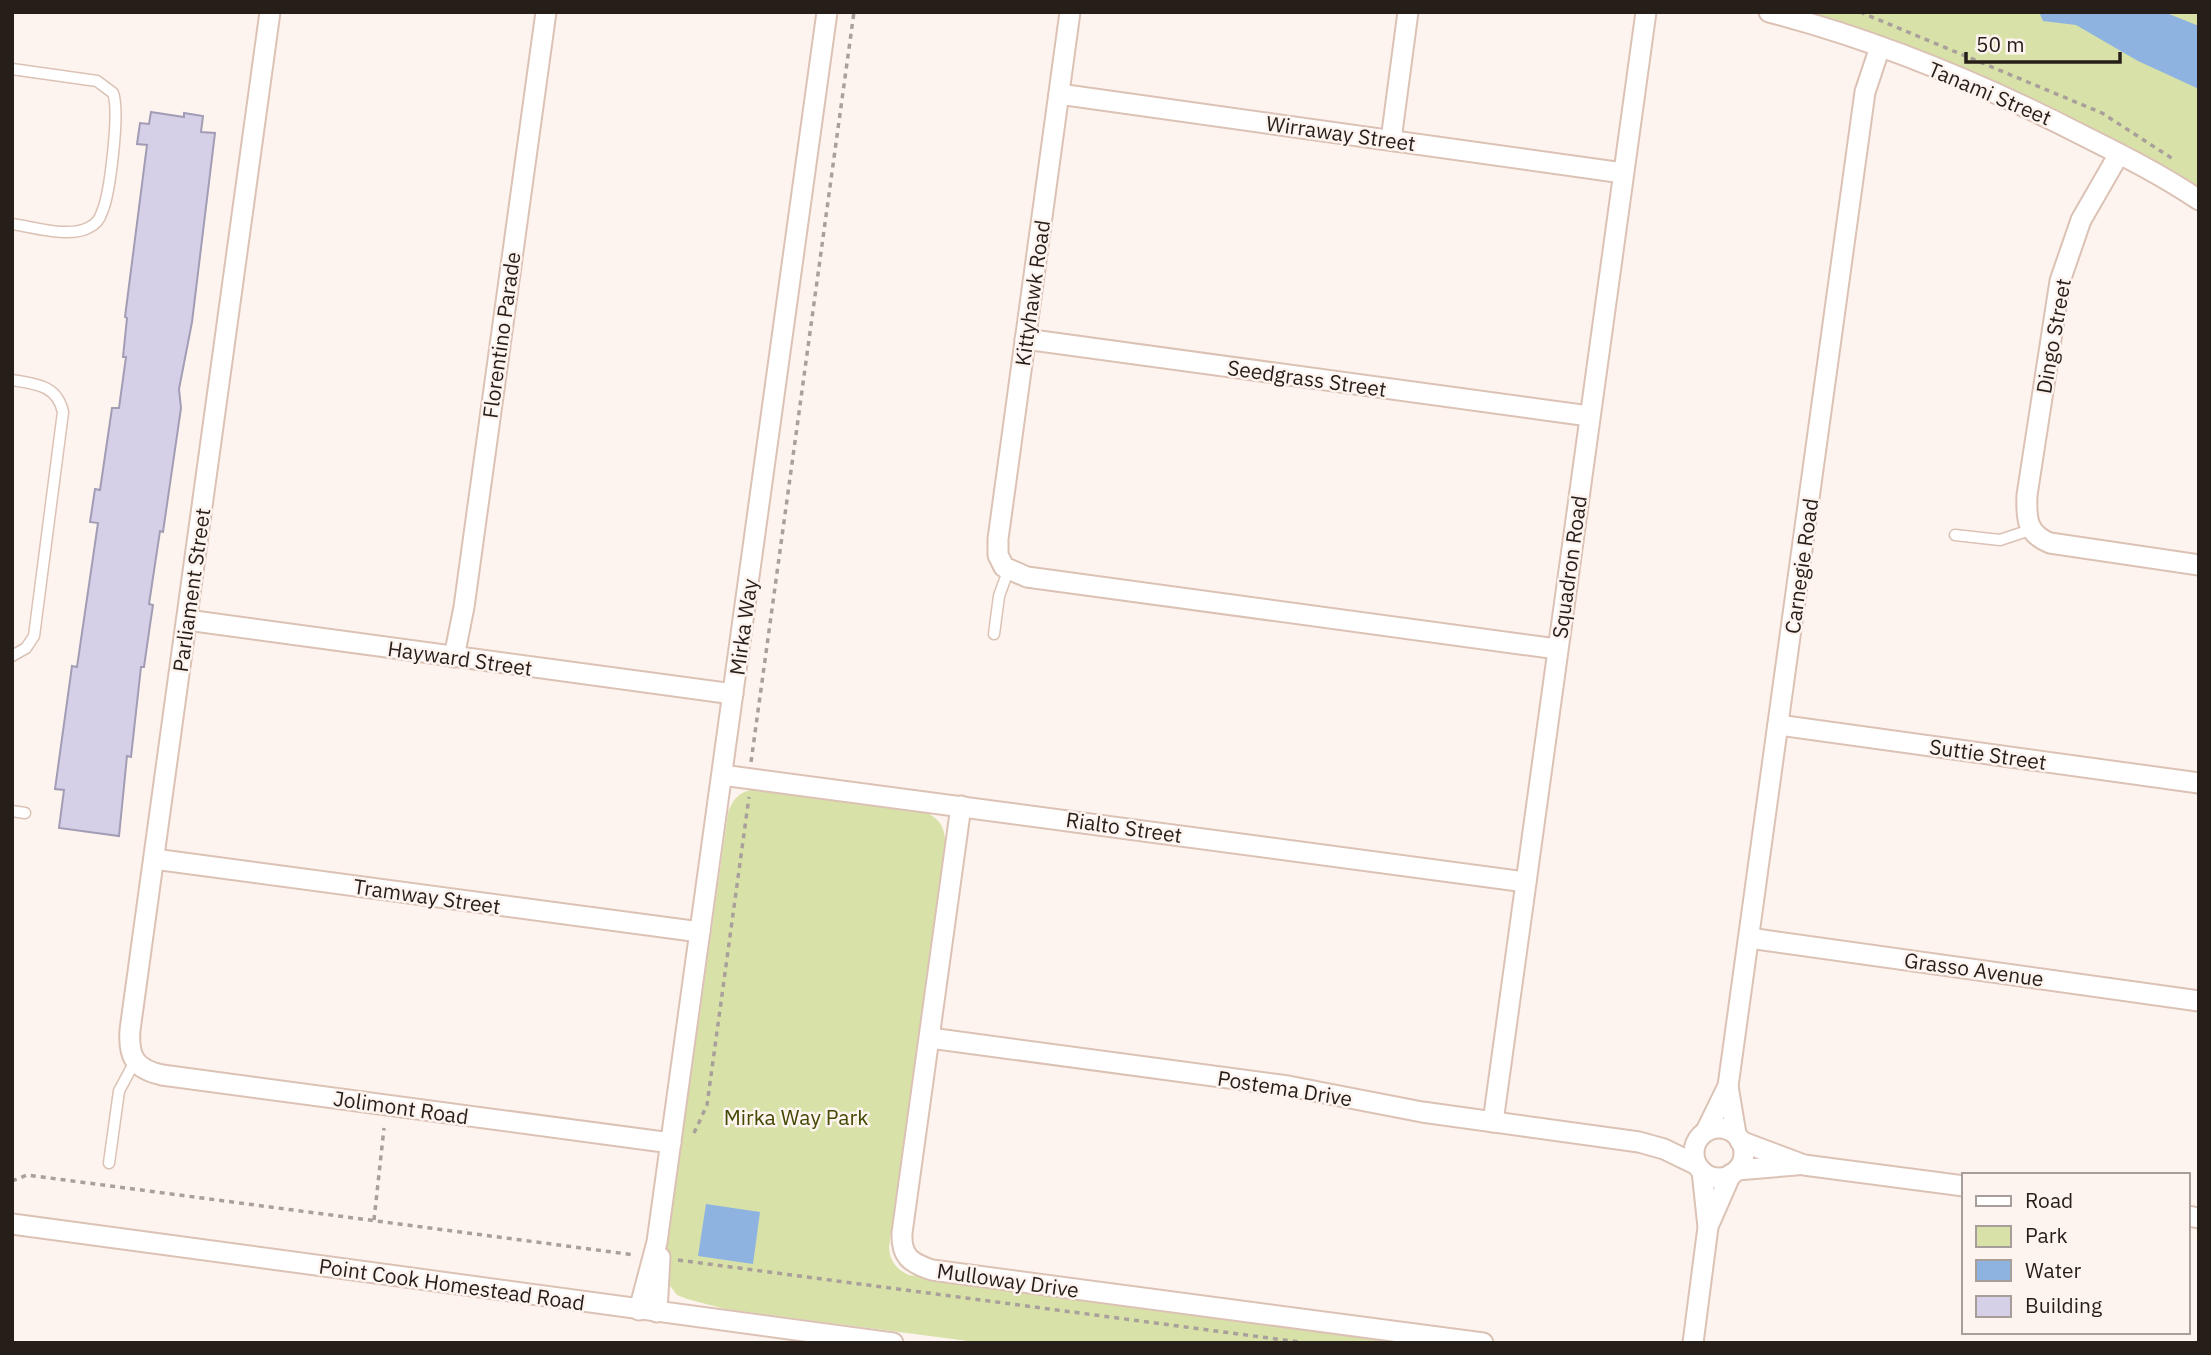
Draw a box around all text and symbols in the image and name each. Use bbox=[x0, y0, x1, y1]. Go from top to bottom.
scale bar bbox=[1966, 21, 2120, 65]
text: 50 m bbox=[1976, 30, 2025, 58]
street label: Tanami Street bbox=[1924, 55, 2056, 131]
street label: Wirraway Street bbox=[1265, 109, 1417, 157]
street label: Kittyhawk Road bbox=[1008, 218, 1056, 368]
street label: Florentino Parade bbox=[475, 250, 527, 420]
street label: Dingo Street bbox=[2029, 276, 2077, 396]
street label: Seedgrass Street bbox=[1226, 353, 1388, 403]
street label: Squadron Road bbox=[1545, 494, 1593, 640]
street label: Carnegie Road bbox=[1778, 496, 1824, 636]
street label: Parliament Street bbox=[166, 506, 216, 674]
street label: Mirka Way bbox=[722, 576, 764, 677]
street label: Hayward Street bbox=[386, 634, 534, 682]
street label: Suttie Street bbox=[1928, 732, 2048, 776]
street label: Rialto Street bbox=[1064, 805, 1184, 849]
street label: Tramway Street bbox=[352, 872, 502, 920]
street label: Grasso Avenue bbox=[1902, 945, 2046, 993]
street label: Postema Drive bbox=[1216, 1064, 1354, 1112]
street label: Jolimont Road bbox=[332, 1084, 470, 1130]
park label: Mirka Way Park bbox=[724, 1103, 868, 1131]
legend bbox=[1962, 1173, 2190, 1334]
text: Road bbox=[2025, 1186, 2073, 1214]
text: Park bbox=[2025, 1221, 2068, 1249]
street label: Point Cook Homestead Road bbox=[317, 1251, 587, 1317]
street label: Mulloway Drive bbox=[935, 1256, 1081, 1304]
text: Water bbox=[2025, 1256, 2082, 1284]
text: Building bbox=[2025, 1291, 2102, 1319]

